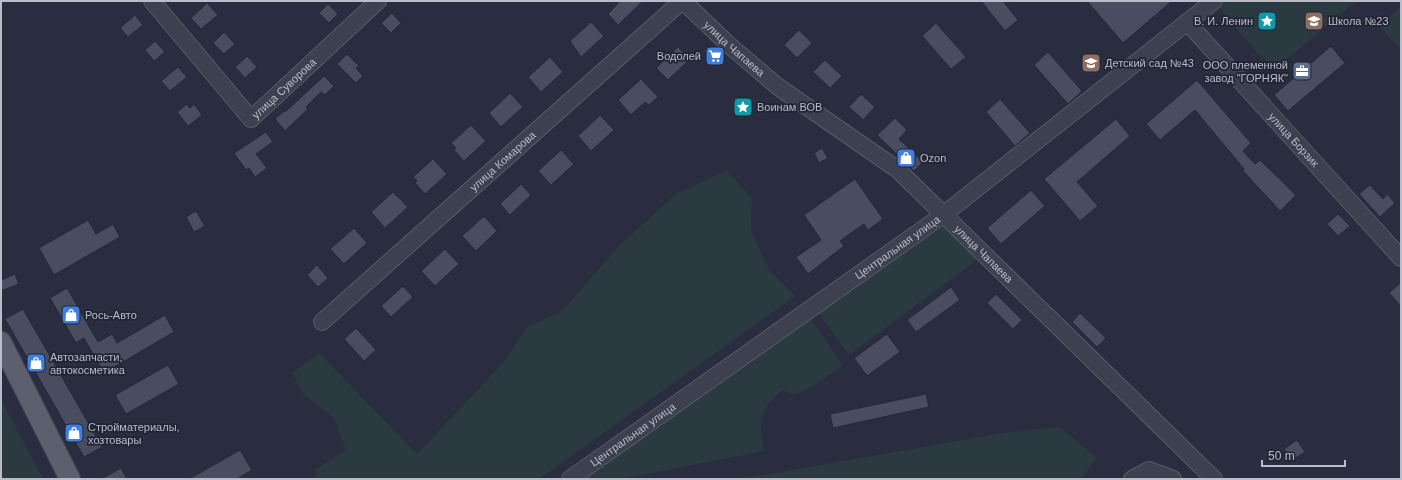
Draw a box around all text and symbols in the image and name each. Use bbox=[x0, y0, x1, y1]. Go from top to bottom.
place icon: В. И. Ленин bbox=[1256, 10, 1278, 32]
school or university icon: Школа №23 bbox=[1303, 10, 1325, 32]
place label: В. И. Ленин bbox=[1194, 15, 1253, 27]
place label: Школа №23 bbox=[1328, 15, 1389, 27]
street label: улица Чапаева bbox=[702, 18, 768, 79]
supermarket icon: Водолей bbox=[704, 45, 726, 67]
place label: Водолей bbox=[657, 50, 701, 62]
school or university icon: Детский сад №43 bbox=[1080, 52, 1102, 74]
street label: улица Суворова bbox=[250, 55, 319, 121]
place label: Детский сад №43 bbox=[1105, 57, 1194, 69]
place label: ООО племенной завод "ГОРНЯК" bbox=[1203, 59, 1288, 84]
office icon: ООО племенной завод "ГОРНЯК" bbox=[1291, 60, 1313, 82]
place icon: Воинам ВОВ bbox=[732, 96, 754, 118]
place label: Воинам ВОВ bbox=[757, 101, 822, 113]
street label: улица Борзик bbox=[1266, 110, 1321, 169]
street label: улица Комарова bbox=[467, 128, 539, 193]
shop icon: Ozon bbox=[895, 147, 917, 169]
place label: Ozon bbox=[920, 152, 946, 164]
street label: Центральная улица bbox=[852, 213, 943, 281]
street label: улица Чапаева bbox=[952, 223, 1016, 286]
shop icon: Рось-Авто bbox=[60, 304, 82, 326]
place label: Рось-Авто bbox=[85, 309, 137, 321]
place label: Автозапчасти, автокосметика bbox=[50, 351, 126, 376]
shop icon: Автозапчасти, автокосметика bbox=[25, 352, 47, 374]
street label: Центральная улица bbox=[588, 400, 678, 469]
place label: Стройматериалы, хозтовары bbox=[88, 421, 180, 446]
shop icon: Стройматериалы, хозтовары bbox=[63, 422, 85, 444]
scale bar bbox=[1262, 442, 1345, 468]
text: 50 m bbox=[1268, 449, 1295, 463]

